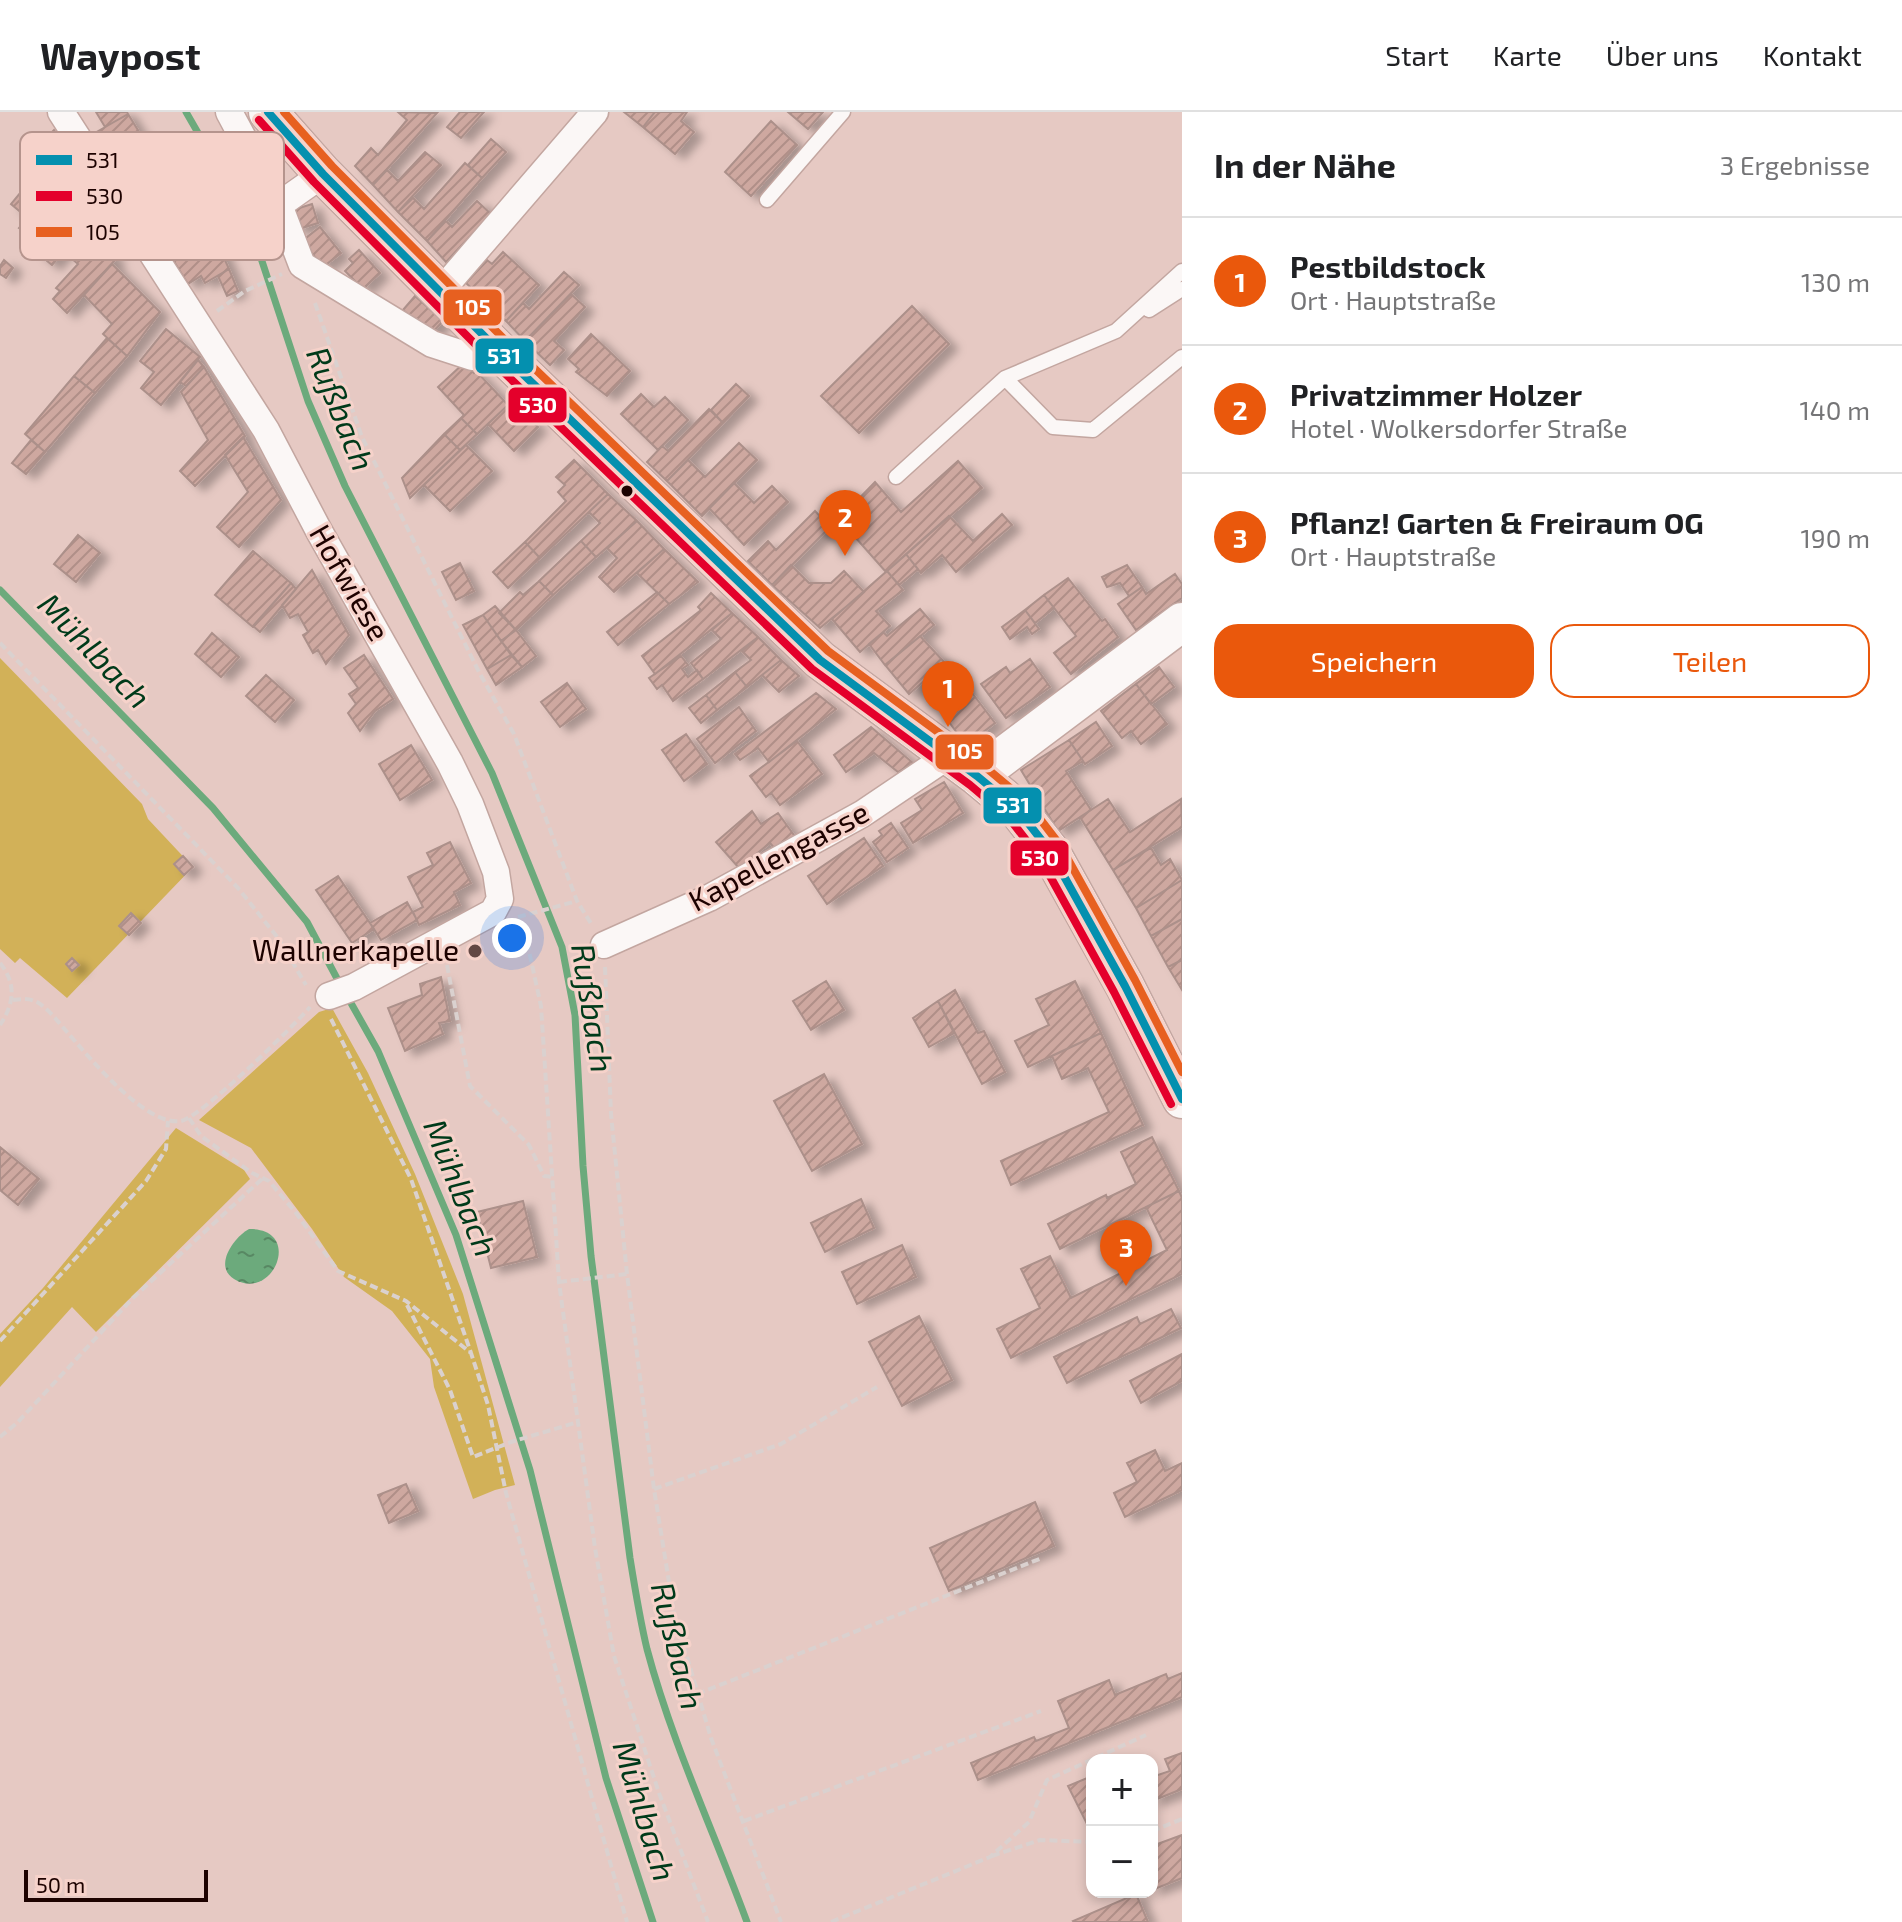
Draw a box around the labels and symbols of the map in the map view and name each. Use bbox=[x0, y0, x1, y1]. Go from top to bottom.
legend bbox=[20, 132, 284, 260]
text: 531 bbox=[86, 146, 119, 172]
text: 530 bbox=[86, 182, 123, 208]
text: 105 bbox=[86, 218, 120, 244]
line badge: 105 bbox=[442, 288, 503, 327]
text: 105 bbox=[455, 293, 491, 319]
line badge: 531 bbox=[474, 337, 535, 375]
water label: Rußbach bbox=[299, 341, 384, 476]
text: 531 bbox=[487, 342, 521, 368]
line badge: 530 bbox=[507, 386, 568, 424]
text: 530 bbox=[519, 391, 557, 417]
unlabelled marker bbox=[619, 483, 635, 499]
pin: 2 bbox=[819, 490, 871, 556]
street label: Hofwiese bbox=[303, 518, 398, 646]
water label: Mühlbach bbox=[32, 584, 159, 715]
pin: 1 bbox=[922, 661, 974, 727]
line badge: 105 bbox=[934, 733, 995, 771]
text: 105 bbox=[947, 737, 983, 763]
line badge: 531 bbox=[982, 786, 1043, 825]
text: 531 bbox=[996, 791, 1030, 817]
street label: Kapellengasse bbox=[682, 793, 874, 918]
line badge: 530 bbox=[1009, 839, 1070, 877]
text: 530 bbox=[1021, 844, 1059, 870]
your location bbox=[492, 918, 532, 958]
place label: Wallnerkapelle bbox=[252, 931, 459, 967]
water label: Rußbach bbox=[564, 940, 623, 1075]
marker: Wallnerkapelle bbox=[466, 942, 484, 960]
water label: Mühlbach bbox=[417, 1113, 507, 1261]
pin: 3 bbox=[1100, 1220, 1152, 1286]
water label: Rußbach bbox=[644, 1578, 713, 1713]
water label: Mühlbach bbox=[607, 1736, 685, 1885]
scale bar bbox=[24, 1866, 208, 1902]

